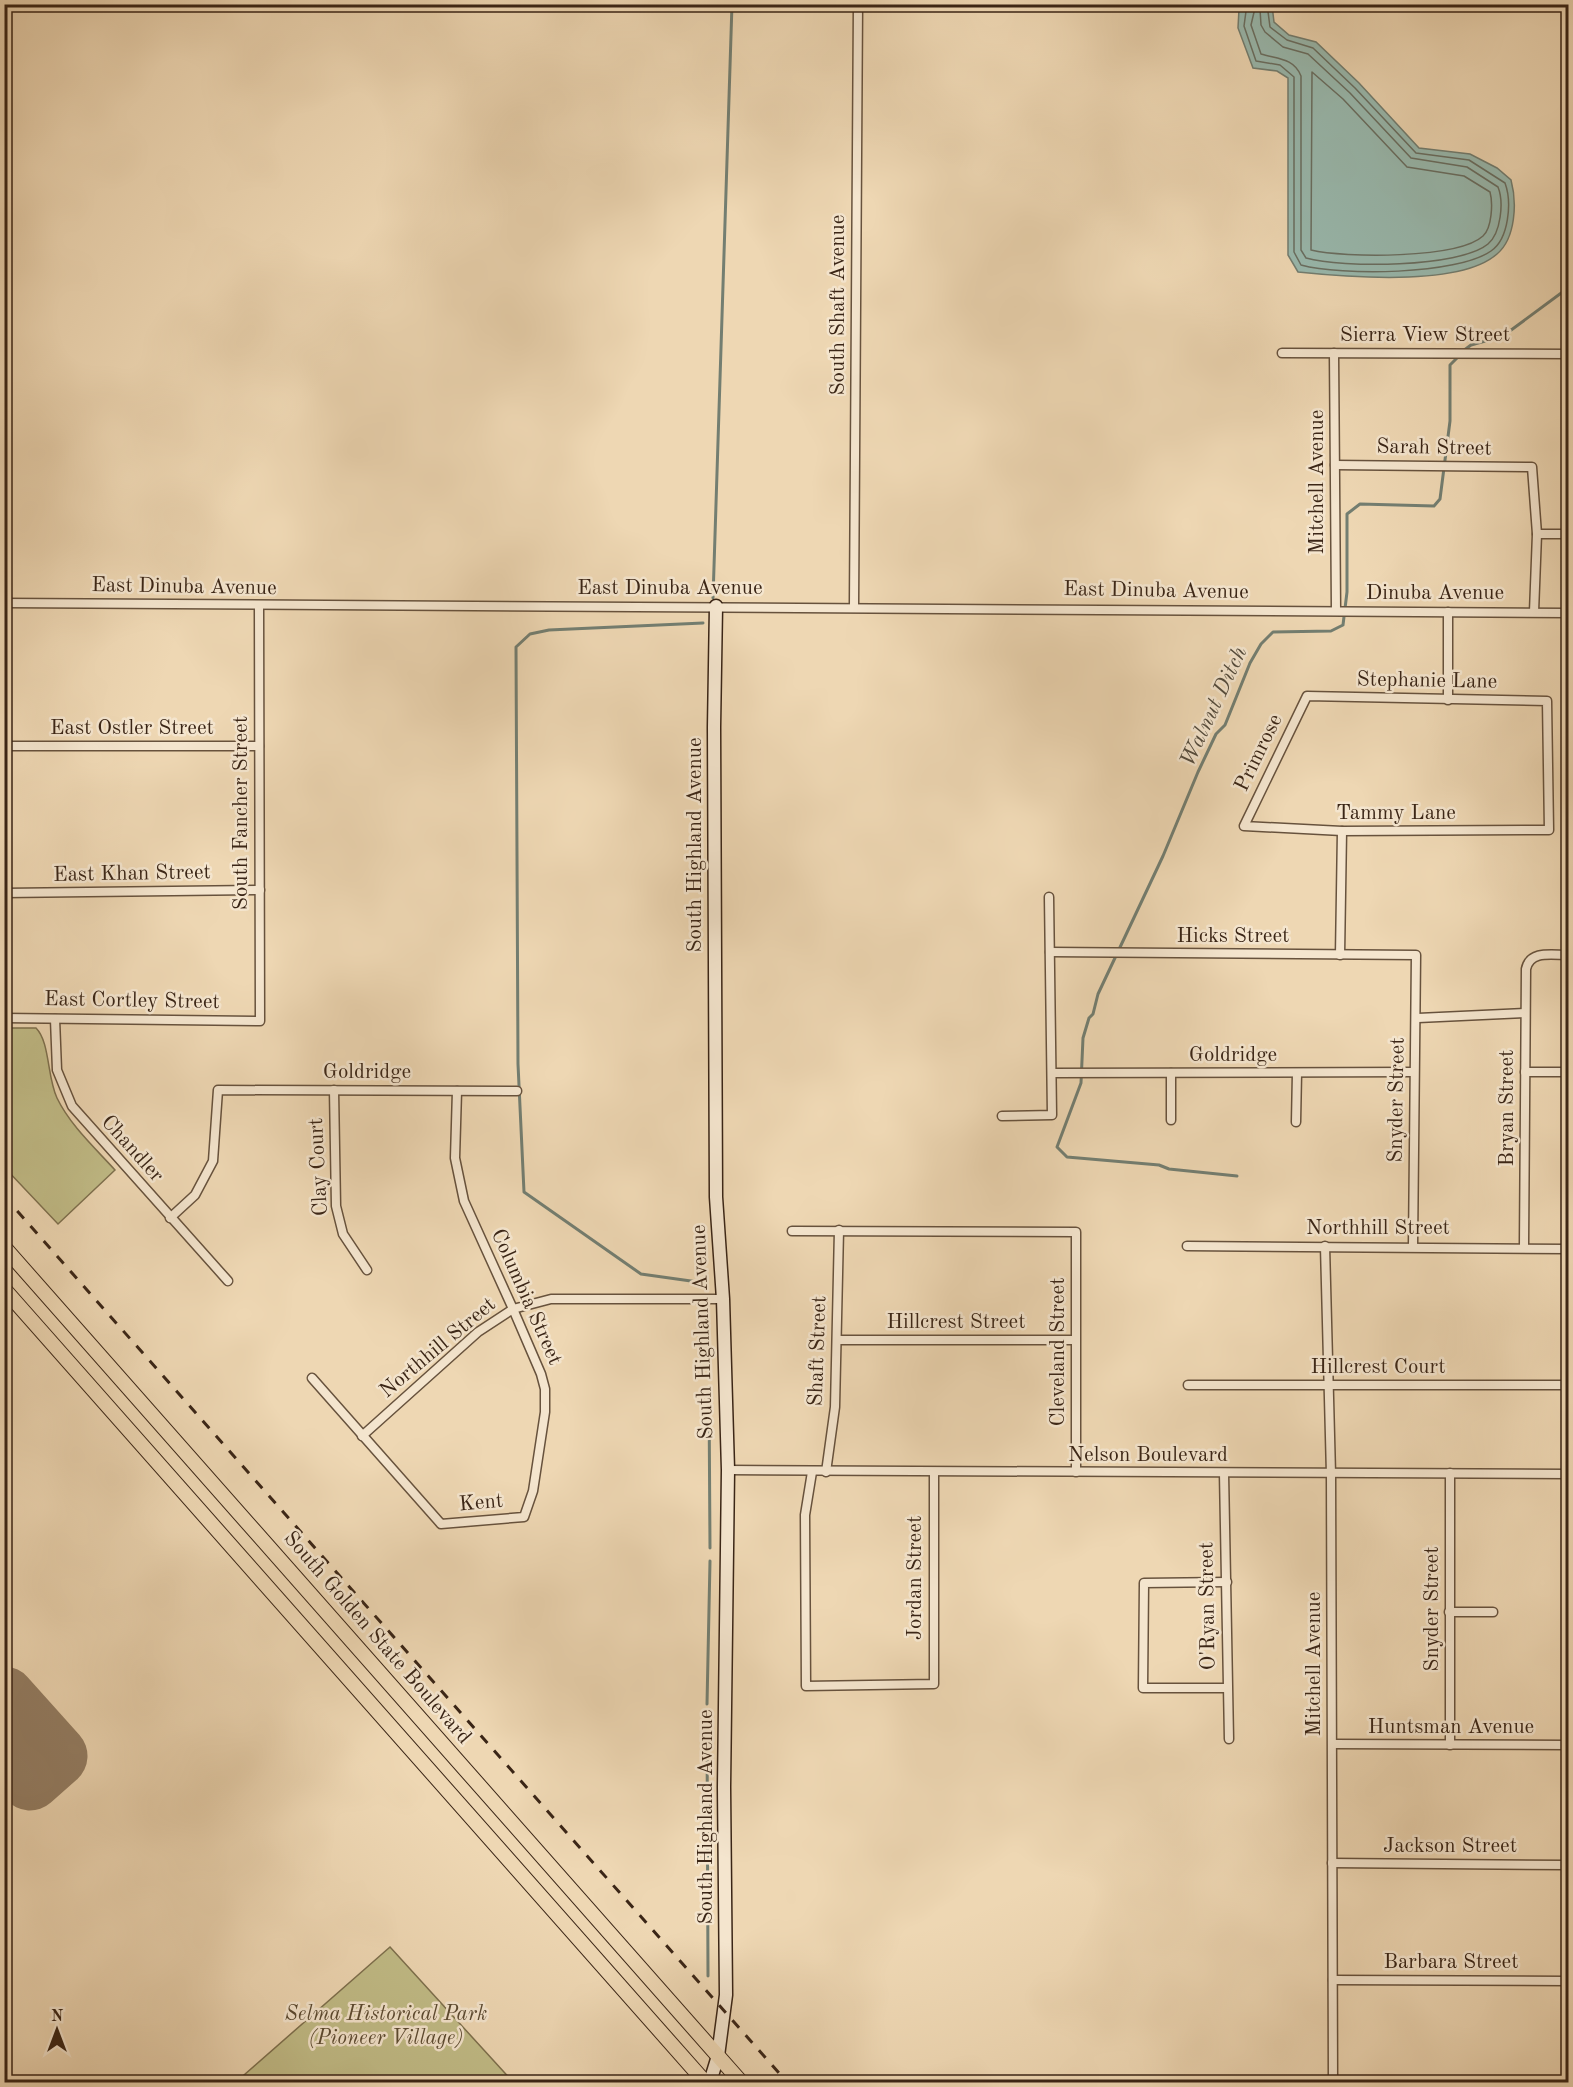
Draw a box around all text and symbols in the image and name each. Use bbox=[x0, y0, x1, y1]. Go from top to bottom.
street label: South Shaft Avenue bbox=[828, 215, 849, 395]
street label: Sierra View Street bbox=[1340, 325, 1510, 346]
street label: Mitchell Avenue bbox=[1307, 410, 1328, 554]
street label: Sarah Street bbox=[1376, 436, 1492, 460]
street label: East Dinuba Avenue bbox=[91, 575, 277, 599]
street label: East Dinuba Avenue bbox=[577, 578, 763, 599]
street label: East Dinuba Avenue bbox=[1063, 579, 1249, 603]
street label: Dinuba Avenue bbox=[1366, 583, 1504, 604]
water label: Walnut Ditch bbox=[1177, 643, 1251, 771]
street label: Stephanie Lane bbox=[1356, 669, 1498, 693]
street label: Primrose bbox=[1231, 711, 1287, 795]
street label: South Fancher Street bbox=[231, 716, 252, 910]
street label: East Ostler Street bbox=[50, 718, 214, 739]
street label: South Highland Avenue bbox=[685, 737, 706, 953]
street label: Tammy Lane bbox=[1336, 803, 1456, 824]
street label: East Khan Street bbox=[53, 862, 211, 886]
street label: Hicks Street bbox=[1177, 926, 1289, 947]
street label: East Cortley Street bbox=[44, 989, 220, 1013]
street label: Snyder Street bbox=[1385, 1037, 1409, 1163]
street label: Goldridge bbox=[1189, 1045, 1277, 1066]
street label: Bryan Street bbox=[1497, 1050, 1518, 1166]
street label: Goldridge bbox=[323, 1062, 411, 1083]
street label: Chandler bbox=[97, 1111, 168, 1187]
street label: Clay Court bbox=[306, 1117, 332, 1217]
street label: Northhill Street bbox=[1306, 1218, 1450, 1239]
street label: South Highland Avenue bbox=[689, 1224, 717, 1440]
street label: Columbia Street bbox=[487, 1226, 565, 1368]
street label: Cleveland Street bbox=[1048, 1277, 1069, 1427]
street label: Northhill Street bbox=[376, 1294, 500, 1402]
street label: Shaft Street bbox=[806, 1295, 830, 1407]
street label: Hillcrest Street bbox=[887, 1312, 1025, 1333]
street label: Hillcrest Court bbox=[1311, 1357, 1446, 1378]
street label: Nelson Boulevard bbox=[1068, 1445, 1228, 1466]
street label: Kent bbox=[458, 1491, 504, 1515]
street label: Jordan Street bbox=[905, 1516, 926, 1640]
street label: South Golden State Boulevard bbox=[279, 1528, 475, 1748]
street label: O'Ryan Street bbox=[1196, 1542, 1220, 1670]
street label: Snyder Street bbox=[1422, 1546, 1443, 1672]
street label: Mitchell Avenue bbox=[1304, 1592, 1325, 1736]
street label: South Highland Avenue bbox=[696, 1709, 717, 1925]
street label: Huntsman Avenue bbox=[1368, 1717, 1534, 1738]
street label: Jackson Street bbox=[1383, 1836, 1517, 1857]
street label: Barbara Street bbox=[1383, 1952, 1519, 1973]
north arrow bbox=[27, 2000, 87, 2060]
park label: Selma Historical Park (Pioneer Village) bbox=[285, 2004, 487, 2049]
text: N bbox=[51, 2009, 64, 2025]

